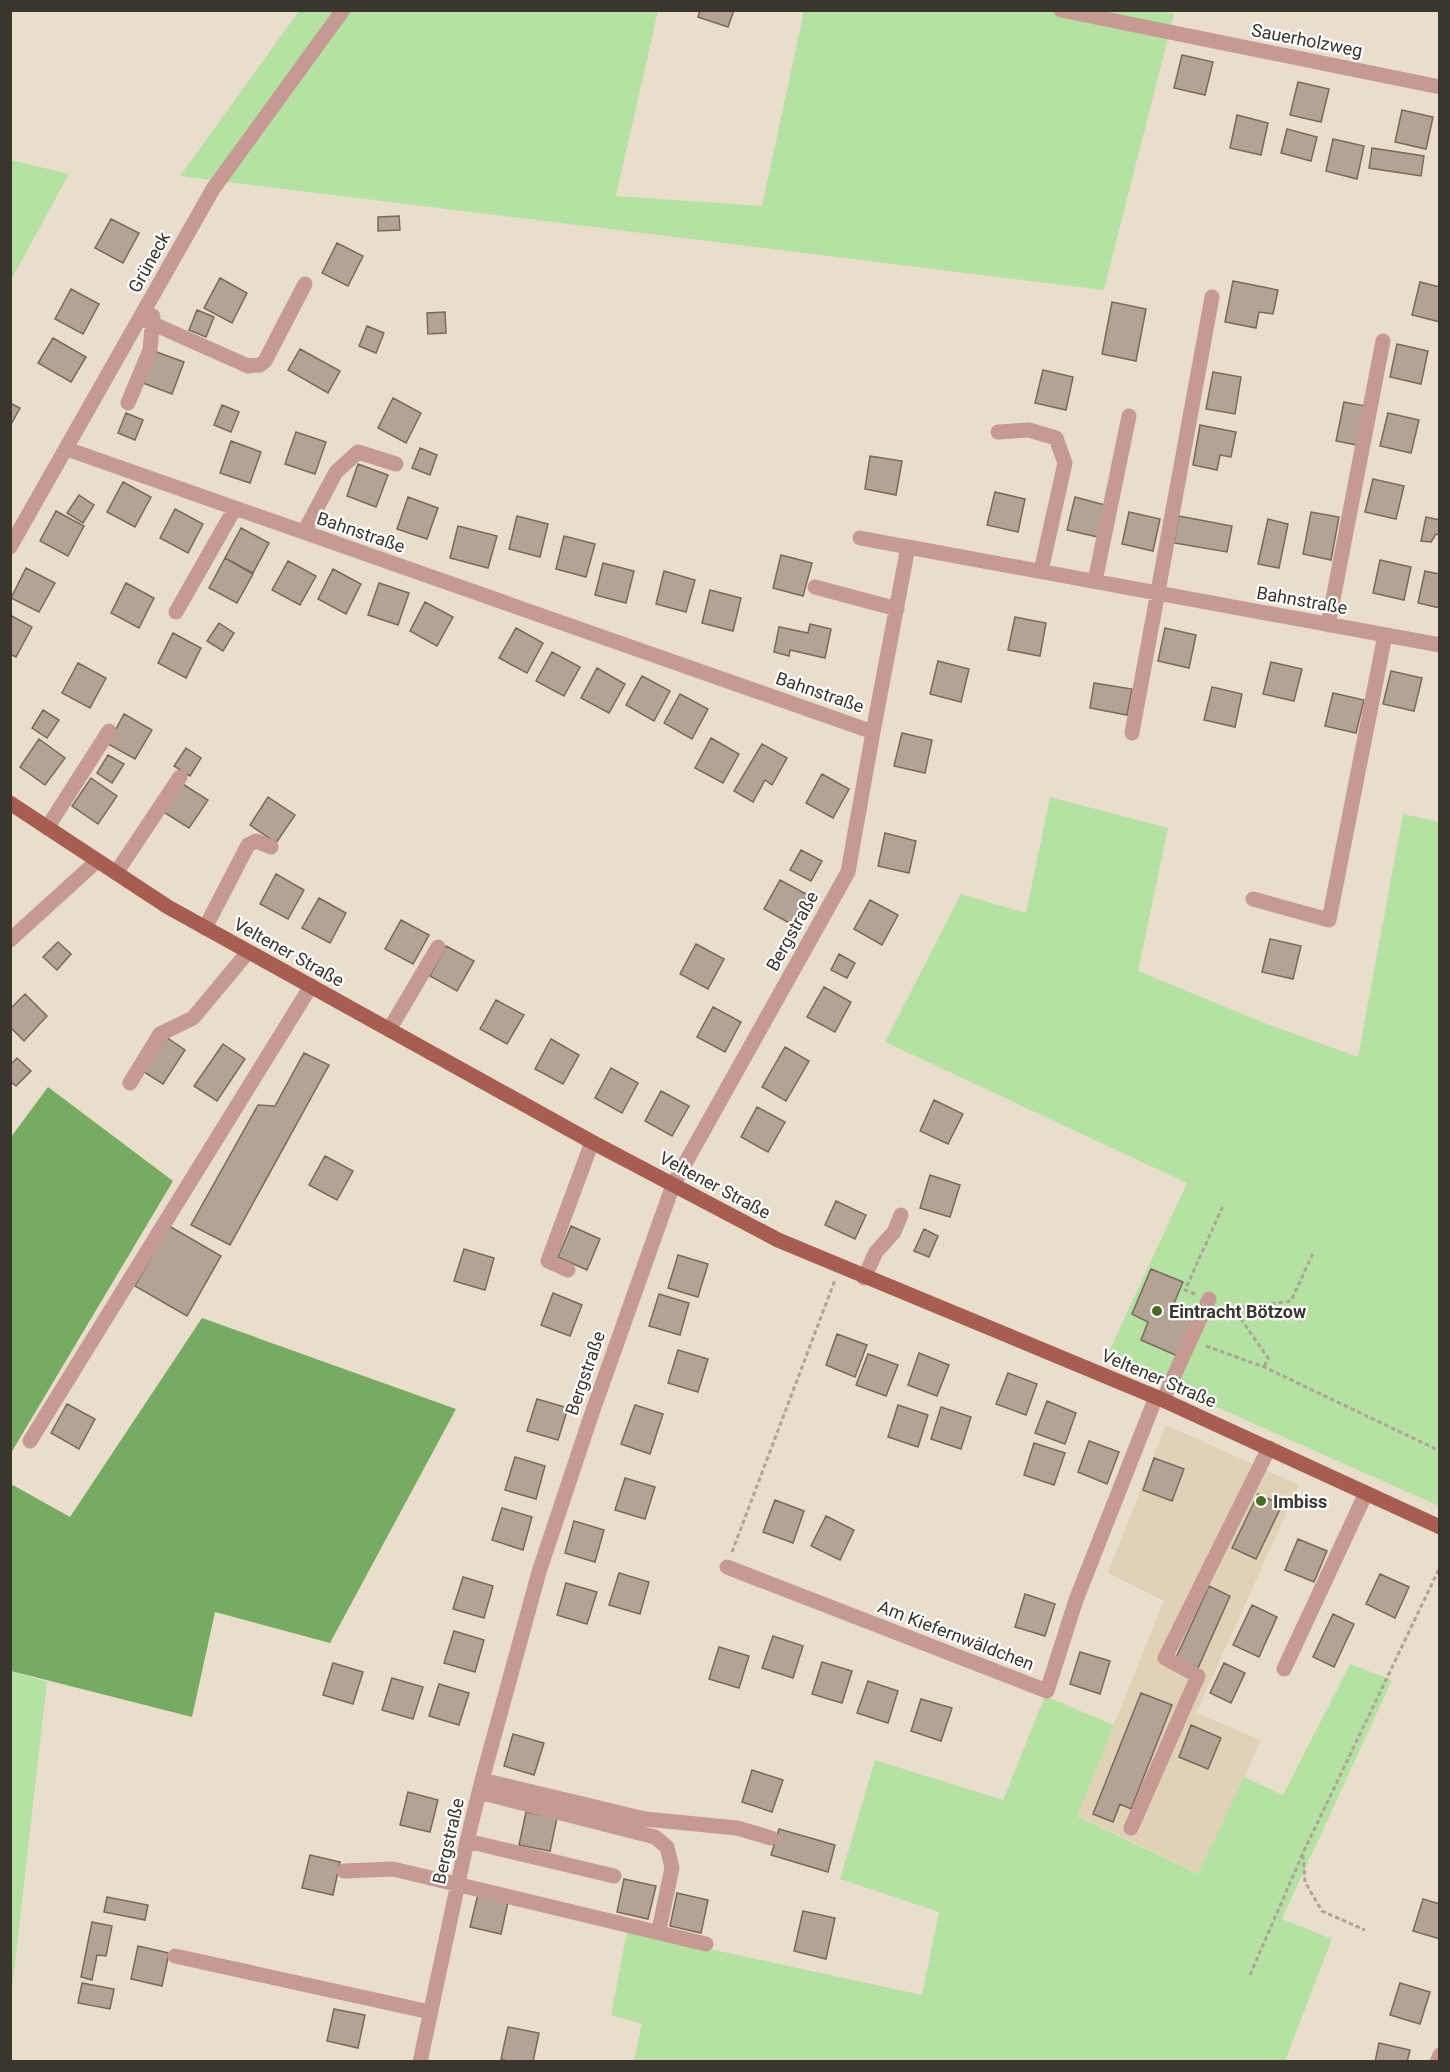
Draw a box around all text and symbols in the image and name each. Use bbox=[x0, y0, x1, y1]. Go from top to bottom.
street label: Sauerholzweg bbox=[1250, 19, 1364, 61]
street label: Grüneck bbox=[124, 227, 175, 296]
street label: Bahnstraße bbox=[314, 507, 408, 557]
street label: Bahnstraße bbox=[1255, 582, 1349, 618]
street label: Bahnstraße bbox=[773, 667, 867, 717]
street label: Bergstraße bbox=[762, 888, 822, 974]
street label: Veltener Straße bbox=[230, 913, 348, 991]
street label: Veltener Straße bbox=[656, 1147, 774, 1223]
place label: Eintracht Bötzow bbox=[1169, 1301, 1306, 1322]
marker: Eintracht Bötzow bbox=[1150, 1304, 1164, 1318]
street label: Bergstraße bbox=[561, 1328, 609, 1418]
street label: Veltener Straße bbox=[1098, 1344, 1220, 1412]
place label: Imbiss bbox=[1273, 1491, 1327, 1512]
marker: Imbiss bbox=[1254, 1494, 1268, 1508]
street label: Am Kiefernwäldchen bbox=[875, 1596, 1037, 1674]
street label: Bergstraße bbox=[428, 1796, 468, 1886]

